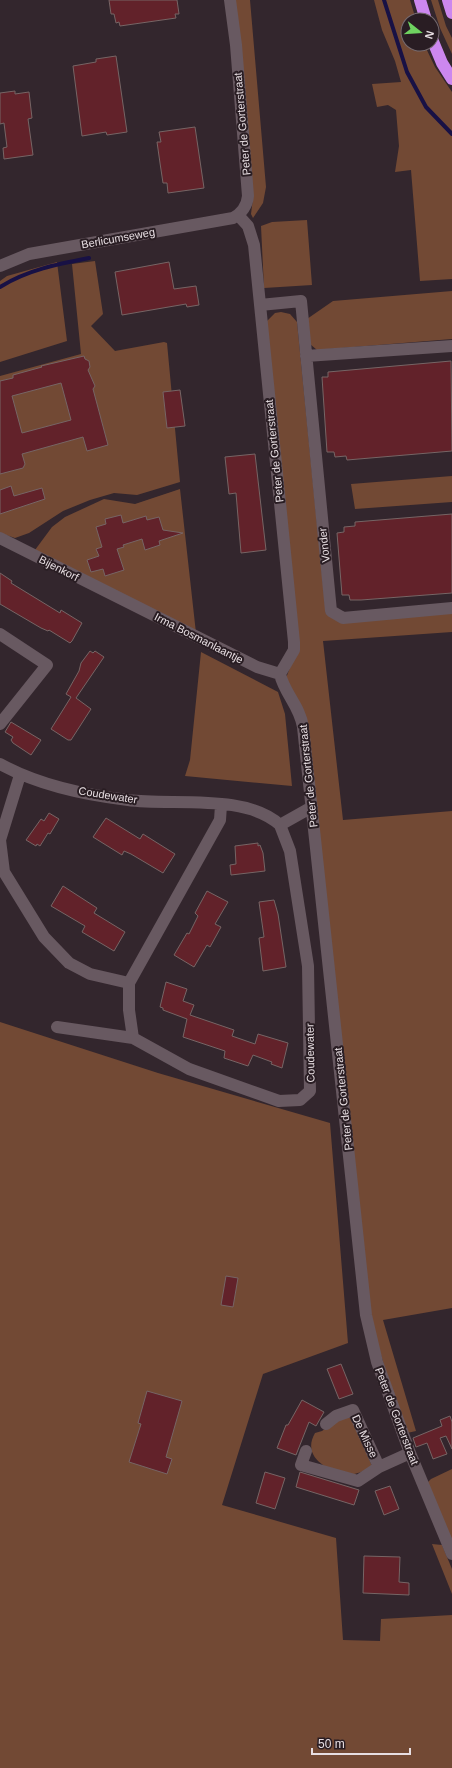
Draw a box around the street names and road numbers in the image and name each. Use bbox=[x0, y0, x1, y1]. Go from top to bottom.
street label: Peter de Gorterstraat bbox=[232, 72, 252, 176]
street label: Berlicumseweg bbox=[80, 226, 156, 250]
street label: Peter de Gorterstraat bbox=[263, 399, 285, 503]
street label: Vonder bbox=[316, 527, 332, 563]
street label: Bijenkorf bbox=[37, 553, 82, 583]
street label: Irma Bosmanlaantje bbox=[153, 610, 245, 666]
street label: Peter de Gorterstraat bbox=[297, 724, 319, 828]
street label: Coudewater bbox=[78, 784, 139, 806]
street label: Coudewater bbox=[303, 1023, 317, 1083]
street label: Peter de Gorterstraat bbox=[332, 1047, 354, 1151]
street label: Peter de Gorterstraat bbox=[373, 1366, 421, 1466]
street label: De Misse bbox=[350, 1413, 380, 1459]

